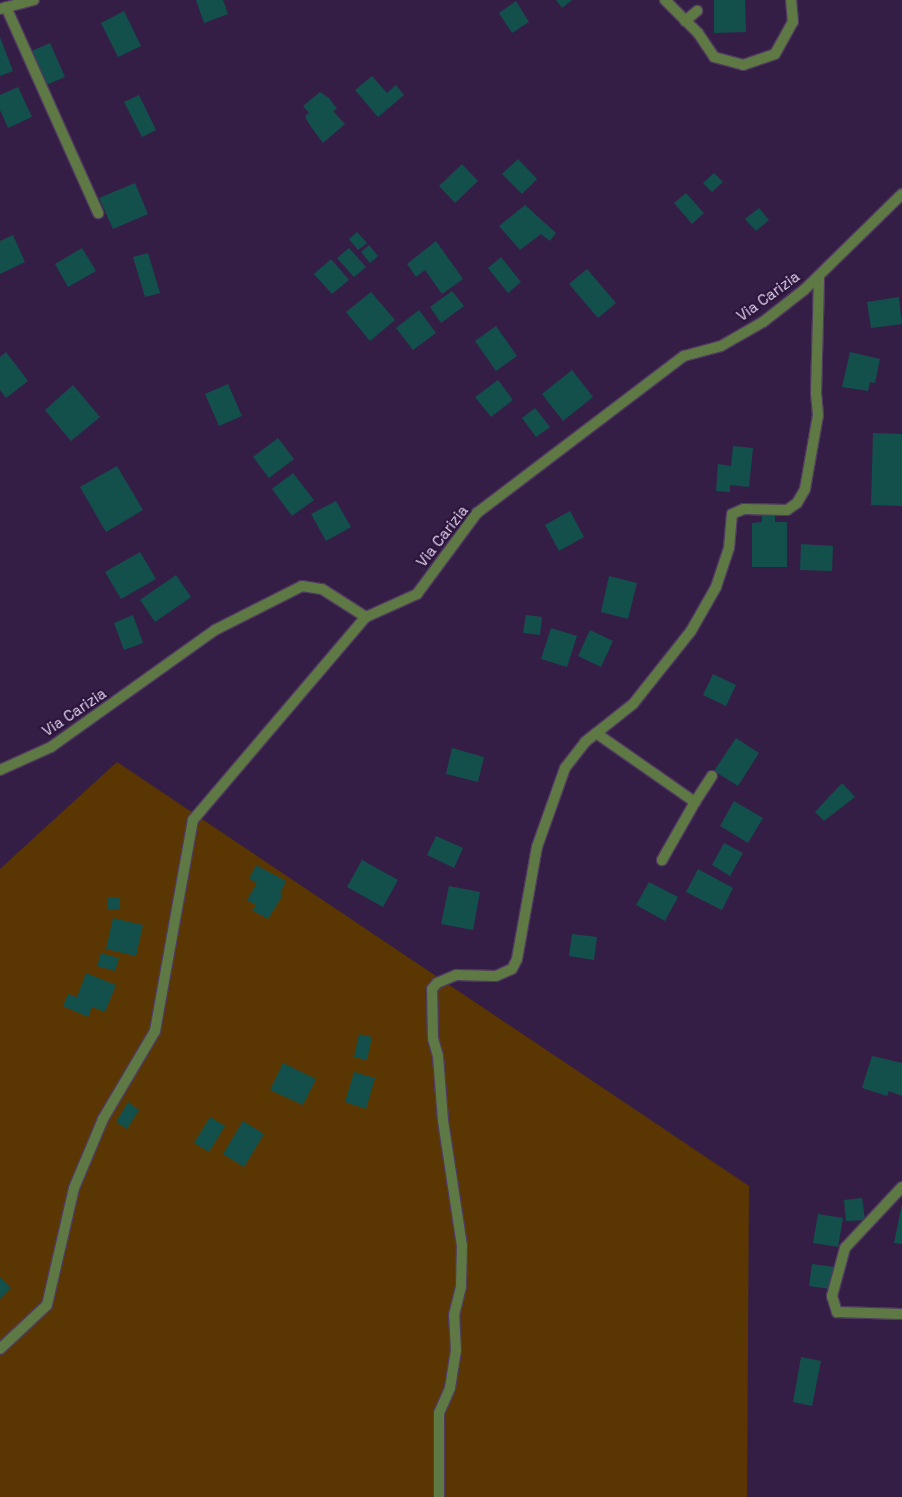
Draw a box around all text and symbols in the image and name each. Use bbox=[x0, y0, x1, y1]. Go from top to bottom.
street label: Via Carizia bbox=[733, 267, 803, 325]
street label: Via Carizia bbox=[412, 502, 472, 570]
street label: Via Carizia bbox=[39, 684, 109, 740]

